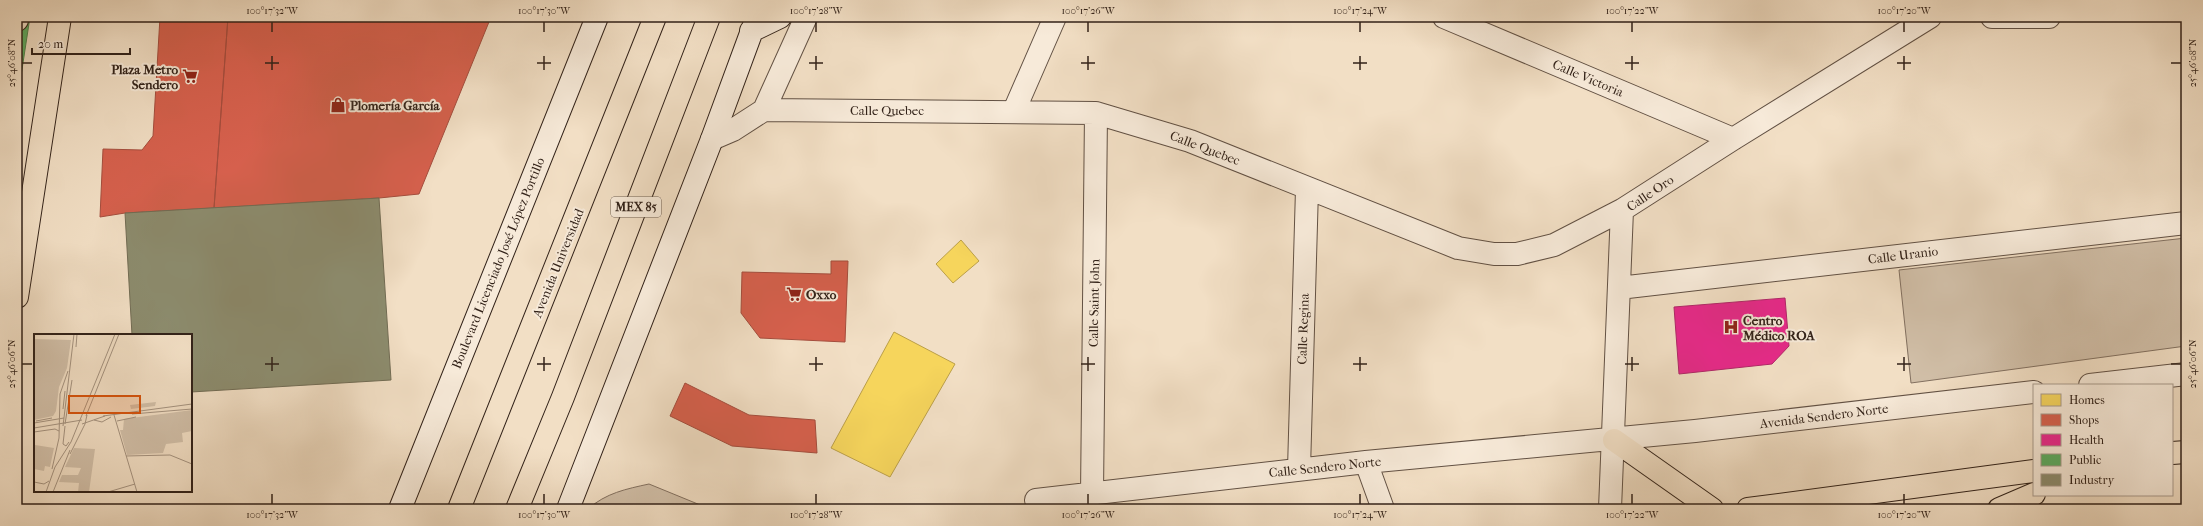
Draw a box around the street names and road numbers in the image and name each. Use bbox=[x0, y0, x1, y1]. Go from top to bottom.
street label: Calle Victoria bbox=[1550, 56, 1627, 100]
street label: Calle Quebec bbox=[850, 103, 924, 118]
street label: Calle Quebec bbox=[1168, 128, 1242, 168]
street label: Boulevard Licenciado José López Portillo bbox=[449, 155, 548, 371]
street label: Calle Oro bbox=[1624, 172, 1677, 214]
road number: MEX 85 bbox=[611, 197, 661, 217]
street label: Avenida Universidad bbox=[529, 205, 587, 321]
street label: Calle Uranio bbox=[1867, 243, 1939, 267]
street label: Calle Saint John bbox=[1086, 258, 1102, 347]
street label: Calle Regina bbox=[1294, 292, 1312, 365]
street label: Avenida Sendero Norte bbox=[1758, 401, 1890, 431]
street label: Calle Sendero Norte bbox=[1268, 454, 1382, 480]

